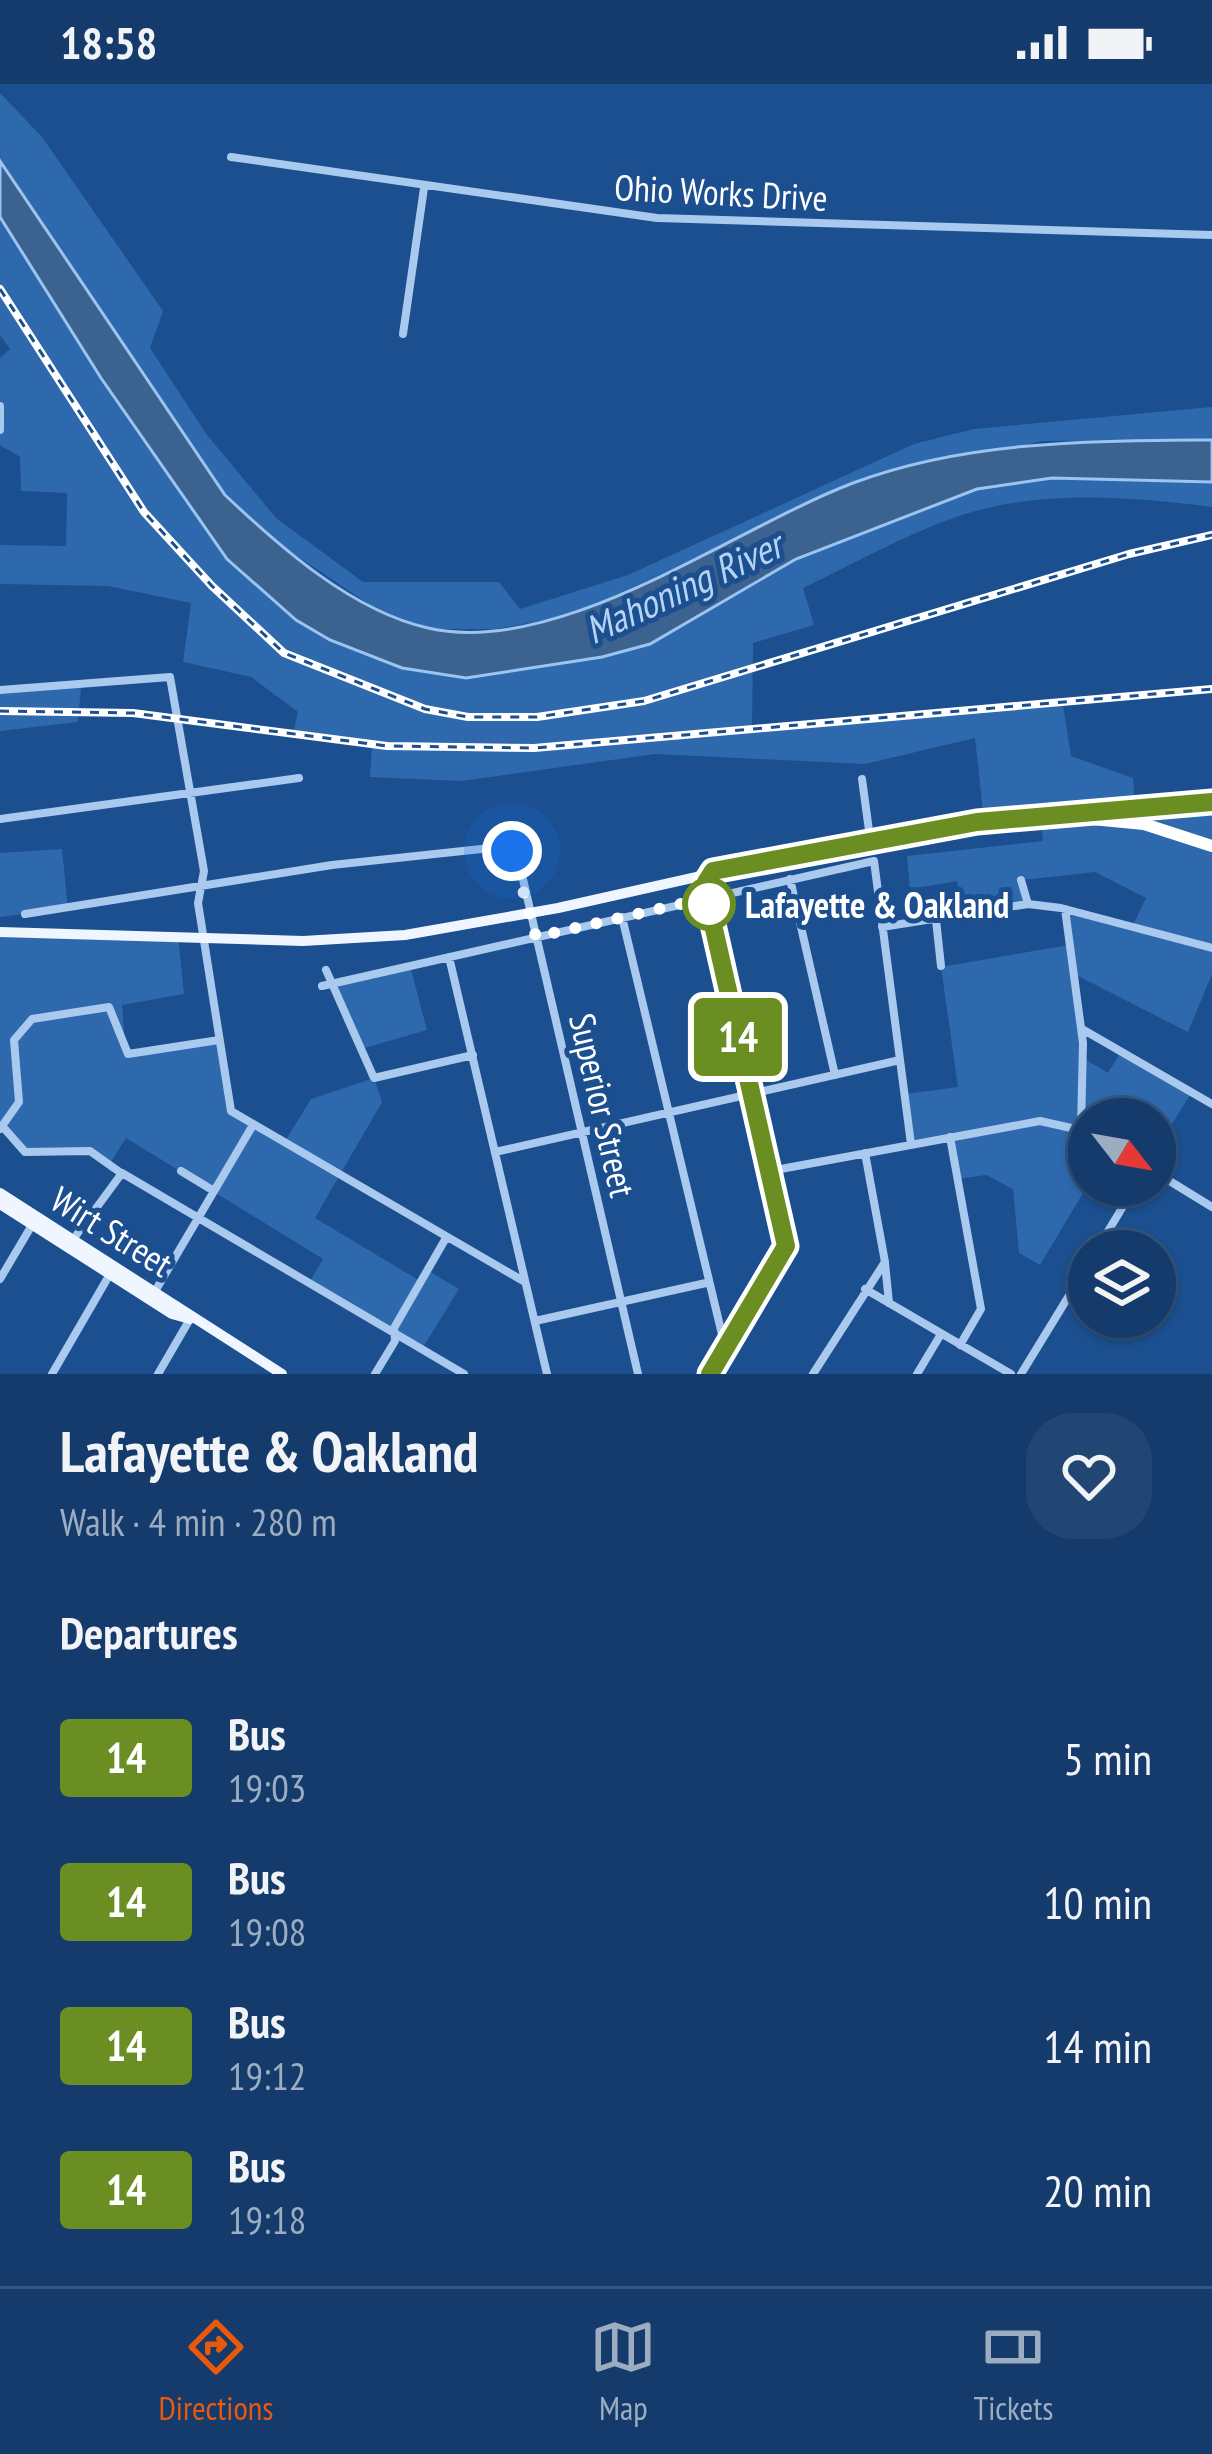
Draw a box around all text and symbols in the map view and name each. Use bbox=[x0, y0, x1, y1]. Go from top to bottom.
text: 18:58 bbox=[60, 13, 157, 71]
street label: Ohio Works Drive bbox=[613, 163, 829, 221]
water label: Mahoning River bbox=[576, 517, 794, 655]
your location bbox=[482, 821, 542, 881]
marker: Lafayette & Oakland bbox=[684, 879, 734, 929]
place label: Lafayette & Oakland bbox=[745, 881, 1009, 928]
line badge: 14 bbox=[684, 998, 792, 1076]
street label: Superior Street bbox=[559, 1009, 647, 1201]
text: 14 bbox=[718, 1009, 758, 1064]
north arrow bbox=[1068, 1098, 1176, 1206]
map controls bbox=[1068, 1098, 1176, 1338]
street label: Wirt Street bbox=[42, 1175, 182, 1287]
button: layers bbox=[1068, 1230, 1176, 1338]
button: heart bbox=[1026, 1413, 1152, 1539]
text: Lafayette & Oakland bbox=[60, 1414, 478, 1488]
text: Walk · 4 min · 280 m bbox=[60, 1496, 337, 1547]
text: Departures bbox=[60, 1603, 238, 1661]
text: Bus bbox=[228, 1704, 286, 1762]
text: 5 min bbox=[1063, 1729, 1152, 1787]
text: 14 bbox=[106, 1730, 146, 1785]
text: 19:03 bbox=[228, 1762, 306, 1813]
text: Bus bbox=[228, 1848, 286, 1906]
text: 10 min bbox=[1043, 1873, 1152, 1931]
text: 14 bbox=[106, 1874, 146, 1929]
text: 19:08 bbox=[228, 1906, 306, 1957]
text: Bus bbox=[228, 1992, 286, 2050]
text: 14 min bbox=[1043, 2017, 1152, 2075]
text: 14 bbox=[106, 2018, 146, 2073]
text: 19:12 bbox=[228, 2050, 306, 2101]
text: Bus bbox=[228, 2136, 286, 2194]
text: 20 min bbox=[1043, 2161, 1152, 2219]
text: 14 bbox=[106, 2162, 146, 2217]
text: 19:18 bbox=[228, 2194, 306, 2245]
tab: Directions bbox=[159, 2314, 273, 2429]
tab: Map bbox=[590, 2314, 656, 2429]
tab: Tickets bbox=[973, 2314, 1053, 2429]

